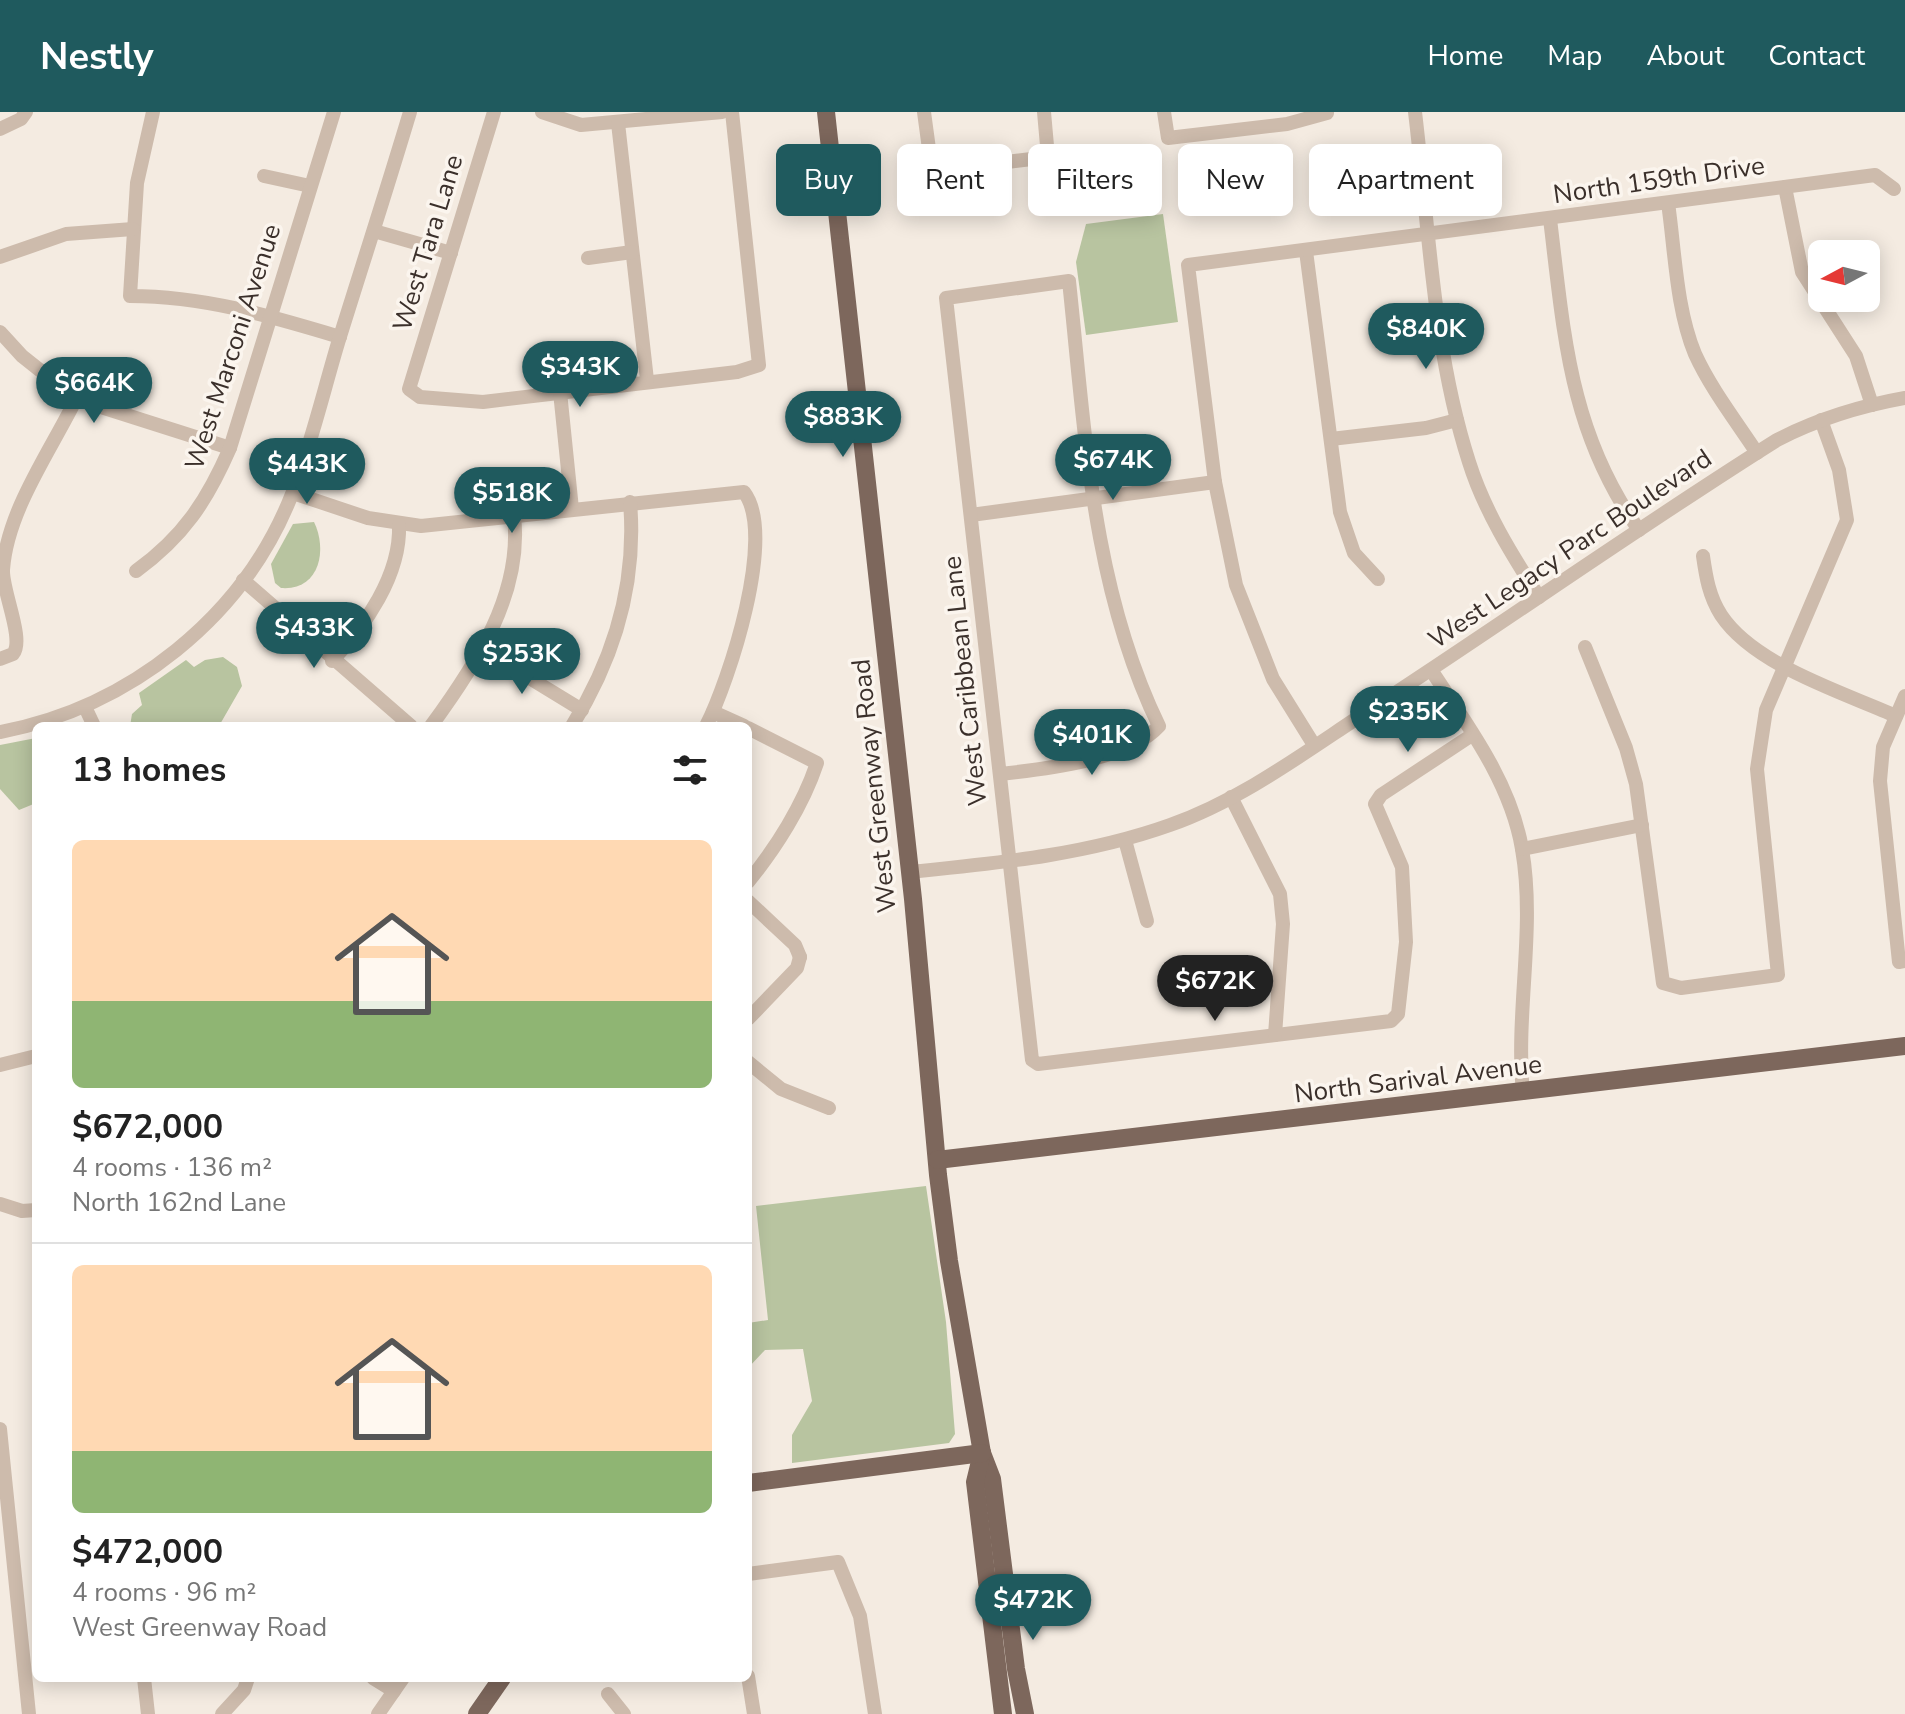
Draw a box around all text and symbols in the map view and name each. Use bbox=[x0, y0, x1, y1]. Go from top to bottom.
text: Nestly bbox=[40, 31, 154, 82]
text: Home bbox=[1428, 37, 1503, 75]
text: Map bbox=[1547, 37, 1602, 75]
text: About bbox=[1646, 37, 1724, 75]
text: Contact bbox=[1768, 37, 1865, 75]
chip: Buy bbox=[776, 144, 881, 216]
chip: Rent bbox=[897, 144, 1012, 216]
chip: Filters bbox=[1028, 144, 1162, 216]
chip: New bbox=[1178, 144, 1293, 216]
chip: Apartment bbox=[1309, 144, 1502, 216]
street label: North 159th Drive bbox=[1551, 148, 1767, 212]
street label: West Tara Lane bbox=[385, 151, 471, 335]
street label: West Marconi Avenue bbox=[177, 220, 289, 474]
north arrow bbox=[1808, 240, 1880, 312]
map controls bbox=[1808, 240, 1880, 312]
pin: $840K bbox=[1370, 303, 1482, 371]
text: $840K bbox=[1386, 311, 1466, 346]
pin: $343K bbox=[524, 341, 636, 409]
text: $343K bbox=[540, 349, 620, 384]
pin: $664K bbox=[38, 357, 150, 425]
text: $664K bbox=[54, 365, 134, 400]
pin: $883K bbox=[787, 391, 899, 459]
text: $883K bbox=[803, 399, 883, 434]
pin: $674K bbox=[1057, 434, 1169, 502]
pin: $443K bbox=[251, 438, 363, 506]
street label: West Legacy Parc Boulevard bbox=[1421, 441, 1719, 657]
text: $674K bbox=[1073, 442, 1153, 477]
text: $443K bbox=[267, 446, 347, 481]
pin: $518K bbox=[456, 467, 568, 535]
text: $518K bbox=[472, 475, 552, 510]
street label: West Caribbean Lane bbox=[934, 554, 996, 808]
pin: $433K bbox=[258, 602, 370, 670]
text: $433K bbox=[274, 610, 354, 645]
pin: $253K bbox=[466, 628, 578, 696]
text: $253K bbox=[482, 636, 562, 671]
street label: West Greenway Road bbox=[843, 657, 905, 915]
pin: $235K bbox=[1352, 686, 1464, 754]
text: $235K bbox=[1368, 694, 1448, 729]
pin: $401K bbox=[1036, 709, 1148, 777]
text: $401K bbox=[1052, 717, 1132, 752]
text: 13 homes bbox=[72, 747, 226, 793]
icon: filters bbox=[668, 748, 712, 792]
icon: home bbox=[320, 892, 464, 1036]
pin: $672K bbox=[1159, 955, 1271, 1023]
text: $672K bbox=[1175, 963, 1255, 998]
street label: North Sarival Avenue bbox=[1292, 1046, 1544, 1112]
text: $672,000 bbox=[72, 1104, 223, 1150]
text: 4 rooms · 136 m² bbox=[72, 1150, 272, 1185]
text: North 162nd Lane bbox=[72, 1185, 286, 1220]
icon: home bbox=[320, 1317, 464, 1461]
text: $472,000 bbox=[72, 1529, 223, 1575]
pin: $472K bbox=[977, 1574, 1089, 1642]
text: 4 rooms · 96 m² bbox=[72, 1575, 256, 1610]
text: $472K bbox=[993, 1582, 1073, 1617]
text: West Greenway Road bbox=[72, 1610, 327, 1645]

